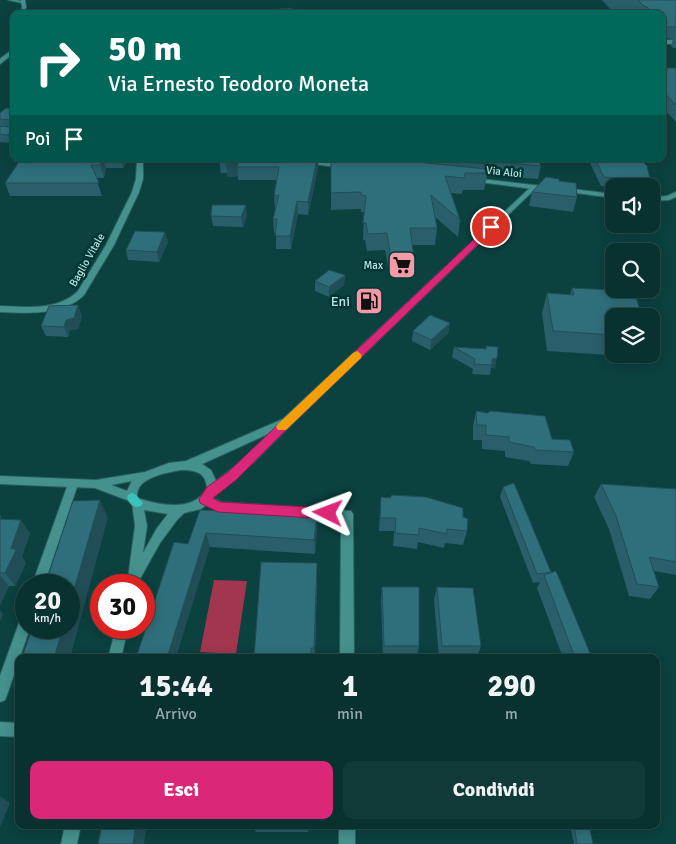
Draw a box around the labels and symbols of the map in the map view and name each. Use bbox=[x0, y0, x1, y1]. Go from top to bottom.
street label: Via Aloi bbox=[486, 164, 522, 180]
pin bbox=[470, 206, 512, 248]
street label: Baglio Vitale bbox=[66, 231, 108, 289]
supermarket icon: Max bbox=[387, 250, 417, 280]
place label: Max bbox=[363, 259, 383, 272]
fuel station icon: Eni bbox=[354, 286, 384, 316]
place label: Eni bbox=[331, 293, 350, 310]
position arrow bbox=[301, 486, 353, 538]
speed limit sign: 30 bbox=[90, 574, 155, 639]

